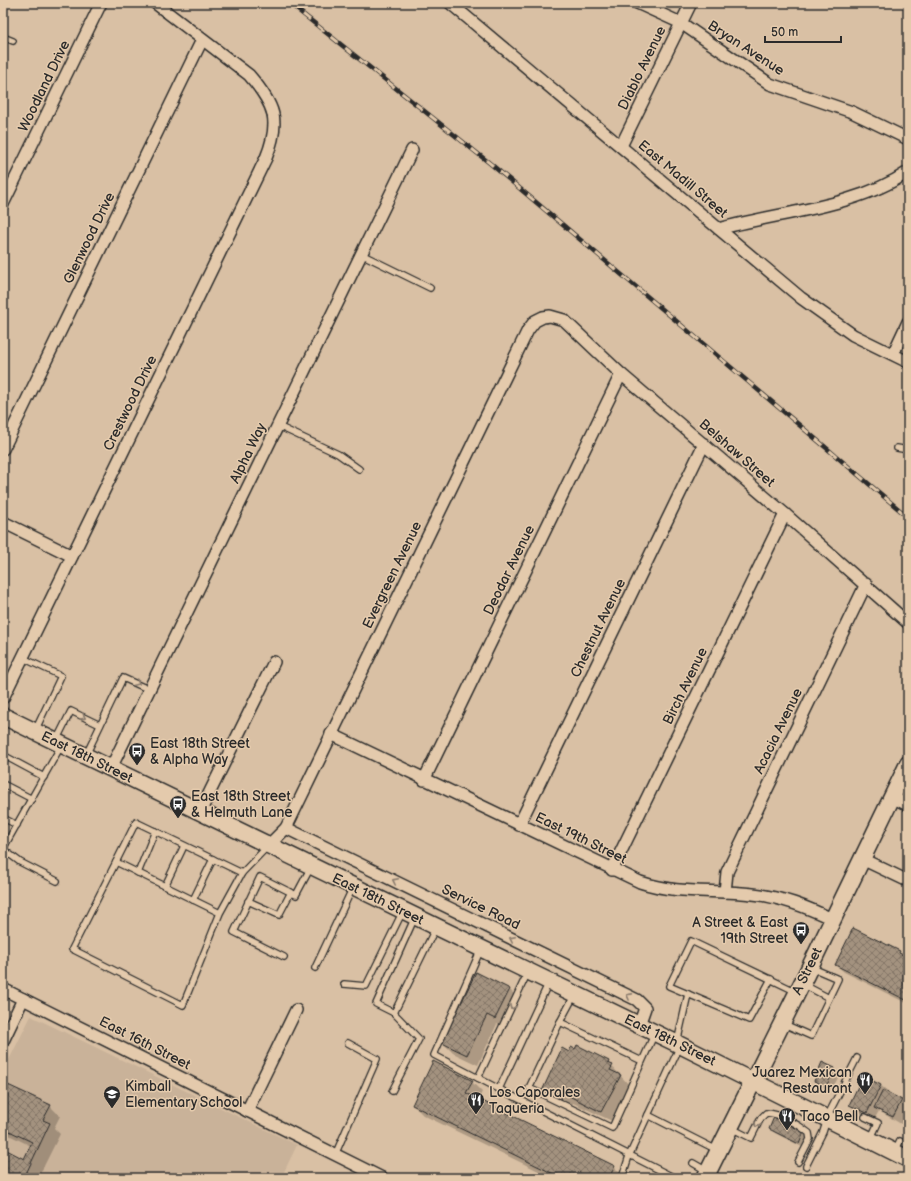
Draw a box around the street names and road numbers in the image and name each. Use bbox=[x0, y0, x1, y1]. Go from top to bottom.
street label: Bryan Avenue bbox=[705, 17, 787, 79]
street label: Diablo Avenue bbox=[614, 23, 670, 113]
street label: Woodland Drive bbox=[15, 38, 73, 134]
street label: East Madill Street bbox=[635, 137, 732, 222]
street label: Glenwood Drive bbox=[60, 190, 118, 286]
street label: Crestwood Drive bbox=[100, 352, 160, 454]
street label: Belshaw Street bbox=[696, 415, 779, 491]
street label: Alpha Way bbox=[226, 420, 270, 486]
street label: Evergreen Avenue bbox=[359, 519, 425, 631]
street label: Deodar Avenue bbox=[480, 522, 538, 618]
street label: Chestnut Avenue bbox=[567, 576, 629, 680]
street label: Birch Avenue bbox=[659, 645, 711, 727]
street label: Acacia Avenue bbox=[750, 685, 806, 777]
street label: East 18th Street bbox=[38, 727, 136, 787]
street label: East 19th Street bbox=[532, 809, 630, 868]
street label: East 18th Street bbox=[329, 869, 427, 929]
street label: Service Road bbox=[439, 881, 523, 933]
street label: A Street bbox=[788, 944, 826, 997]
street label: East 18th Street bbox=[621, 1010, 719, 1070]
street label: East 16th Street bbox=[97, 1013, 194, 1074]

